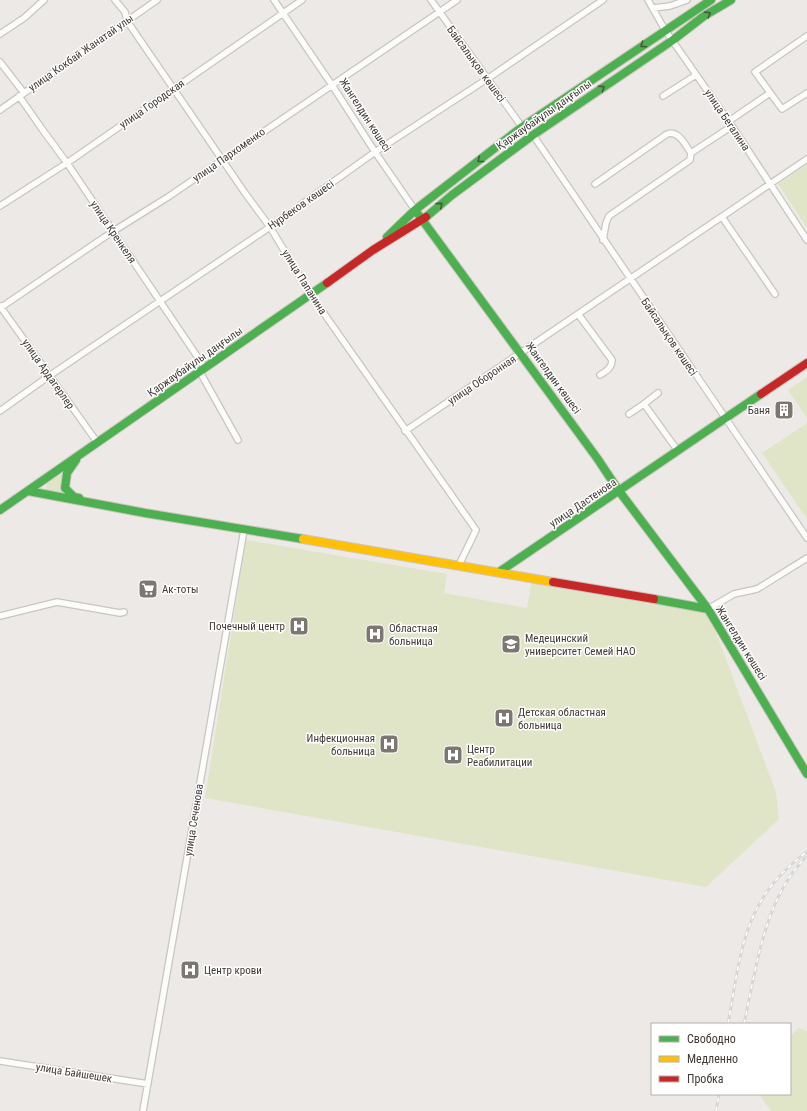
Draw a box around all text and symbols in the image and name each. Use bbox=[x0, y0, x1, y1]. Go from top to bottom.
street label: улица Кокбай Жанатай улы bbox=[26, 12, 136, 94]
one-way arrow bbox=[704, 12, 711, 19]
street label: Байсалықов көшесі bbox=[444, 23, 508, 105]
one-way arrow bbox=[641, 40, 648, 47]
street label: Жангелдин көшесі bbox=[336, 76, 394, 154]
street label: улица Городская bbox=[117, 77, 187, 131]
street label: Қаржаубайұлы даңғылы bbox=[494, 77, 594, 153]
one-way arrow bbox=[598, 85, 605, 93]
street label: улица Бегалина bbox=[702, 87, 752, 153]
street label: улица Пархоменко bbox=[190, 125, 268, 185]
one-way arrow bbox=[477, 155, 484, 162]
street label: Нұрбеков көшесі bbox=[266, 177, 336, 233]
street label: улица Кренкеля bbox=[87, 198, 139, 266]
one-way arrow bbox=[435, 203, 442, 210]
street label: улица Папанина bbox=[279, 247, 329, 317]
street label: Байсалықов көшесі bbox=[638, 296, 700, 378]
street label: Қаржаубайұлы даңғылы bbox=[145, 324, 245, 400]
street label: улица Ардагерлер bbox=[19, 336, 77, 412]
street label: Жангелдин көшесі bbox=[523, 340, 583, 416]
street label: улица Оборонная bbox=[445, 352, 519, 408]
building icon: Баня bbox=[773, 399, 795, 421]
place label: Баня bbox=[748, 404, 770, 417]
street label: улица Дастенова bbox=[547, 476, 619, 530]
supermarket icon: Ак-тоты bbox=[137, 578, 159, 600]
place label: Ак-тоты bbox=[162, 583, 198, 596]
street label: Жангелдин көшесі bbox=[713, 603, 769, 683]
hospital icon: Почечный центр bbox=[288, 615, 310, 637]
place label: Почечный центр bbox=[209, 620, 285, 633]
place label: Областная больница bbox=[389, 622, 438, 648]
hospital icon: Областная больница bbox=[364, 623, 386, 645]
place label: Медецинский университет Семей НАО bbox=[525, 632, 636, 658]
school or university icon: Медецинский университет Семей НАО bbox=[500, 633, 522, 655]
place label: Детская областная больница bbox=[518, 706, 606, 732]
hospital icon: Детская областная больница bbox=[493, 707, 515, 729]
place label: Инфекционная больница bbox=[307, 732, 375, 758]
hospital icon: Инфекционная больница bbox=[378, 733, 400, 755]
place label: Центр Реабилитации bbox=[467, 743, 532, 769]
hospital icon: Центр Реабилитации bbox=[442, 744, 464, 766]
street label: улица Сеченова bbox=[182, 783, 206, 857]
hospital icon: Центр крови bbox=[179, 959, 201, 981]
place label: Центр крови bbox=[204, 964, 262, 977]
legend bbox=[651, 1023, 791, 1095]
text: Свободно bbox=[687, 1032, 736, 1046]
text: Медленно bbox=[687, 1052, 738, 1066]
street label: улица Байшешек bbox=[35, 1061, 114, 1086]
text: Пробка bbox=[687, 1072, 724, 1086]

